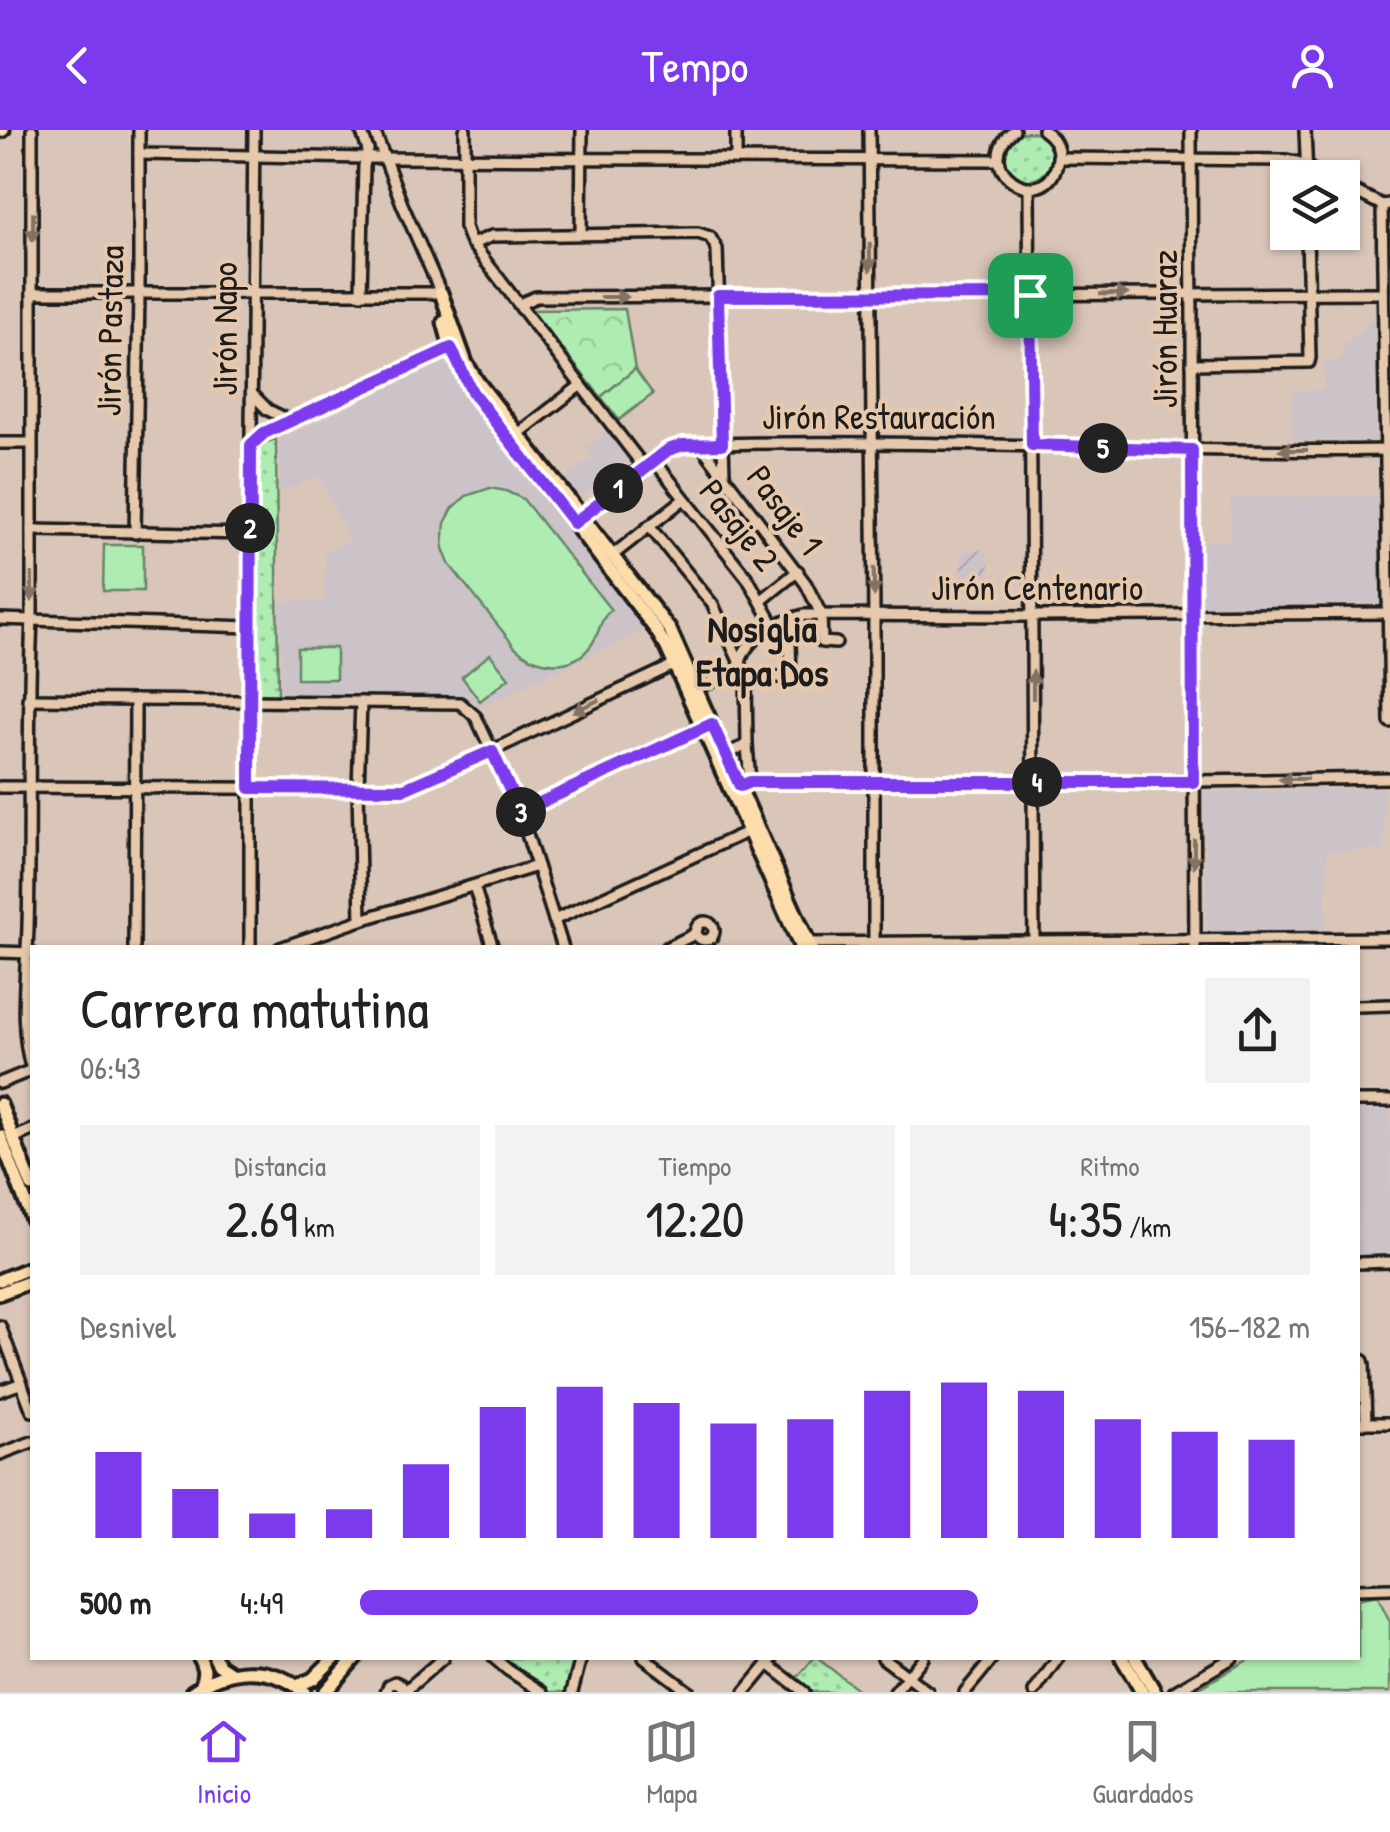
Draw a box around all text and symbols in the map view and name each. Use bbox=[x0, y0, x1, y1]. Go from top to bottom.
text: Tempo bbox=[642, 35, 748, 96]
icon: back bbox=[50, 38, 105, 93]
icon: person bbox=[1285, 38, 1340, 93]
map controls bbox=[1270, 160, 1360, 250]
button: layers bbox=[1270, 160, 1360, 250]
one-way arrow bbox=[25, 212, 41, 244]
one-way arrow bbox=[863, 242, 879, 274]
street label: Jirón Pastaza bbox=[85, 245, 134, 417]
street label: Jirón Huaraz bbox=[1141, 250, 1188, 408]
pin bbox=[988, 253, 1073, 338]
street label: Jirón Napo bbox=[201, 262, 248, 396]
icon: arrive bbox=[1003, 268, 1058, 323]
one-way arrow bbox=[1098, 286, 1130, 302]
one-way arrow bbox=[598, 289, 630, 305]
street label: Jirón Restauración bbox=[762, 393, 996, 440]
pin: 5 bbox=[1078, 423, 1128, 473]
text: 5 bbox=[1097, 429, 1109, 467]
one-way arrow bbox=[1276, 442, 1308, 458]
street label: Pasaje 1 bbox=[736, 455, 834, 564]
pin: 1 bbox=[593, 463, 643, 513]
text: 1 bbox=[613, 469, 623, 507]
street label: Pasaje 2 bbox=[689, 469, 790, 580]
pin: 2 bbox=[225, 503, 275, 553]
text: 2 bbox=[243, 509, 257, 547]
street label: Jirón Centenario bbox=[931, 564, 1143, 611]
one-way arrow bbox=[866, 567, 882, 599]
one-way arrow bbox=[24, 572, 40, 604]
district label: Nosiglia Etapa Dos bbox=[696, 602, 829, 699]
one-way arrow bbox=[1025, 668, 1041, 700]
one-way arrow bbox=[572, 698, 601, 714]
pin: 4 bbox=[1012, 757, 1062, 807]
text: 4 bbox=[1032, 763, 1042, 801]
one-way arrow bbox=[1276, 772, 1308, 788]
pin: 3 bbox=[496, 787, 546, 837]
text: 3 bbox=[515, 793, 527, 831]
one-way arrow bbox=[1186, 837, 1202, 869]
text: Carrera matutina bbox=[80, 971, 429, 1045]
button: share bbox=[1205, 978, 1310, 1083]
text: 06:43 bbox=[80, 1046, 141, 1089]
text: Distancia bbox=[234, 1147, 326, 1185]
text: Tiempo bbox=[659, 1147, 731, 1185]
text: Ritmo bbox=[1081, 1147, 1139, 1185]
text: 2.69 bbox=[225, 1185, 298, 1253]
text: 12:20 bbox=[646, 1185, 744, 1253]
text: 4:35 bbox=[1049, 1185, 1122, 1253]
text: km bbox=[298, 1208, 335, 1246]
text: /km bbox=[1122, 1208, 1171, 1246]
text: Desnivel bbox=[80, 1305, 176, 1348]
text: 156–182 m bbox=[1189, 1305, 1310, 1348]
text: 500 m bbox=[80, 1581, 151, 1624]
text: 4:49 bbox=[240, 1581, 283, 1624]
tab: Inicio bbox=[196, 1714, 251, 1812]
tab: Mapa bbox=[644, 1714, 699, 1812]
tab: Guardados bbox=[1092, 1714, 1194, 1812]

